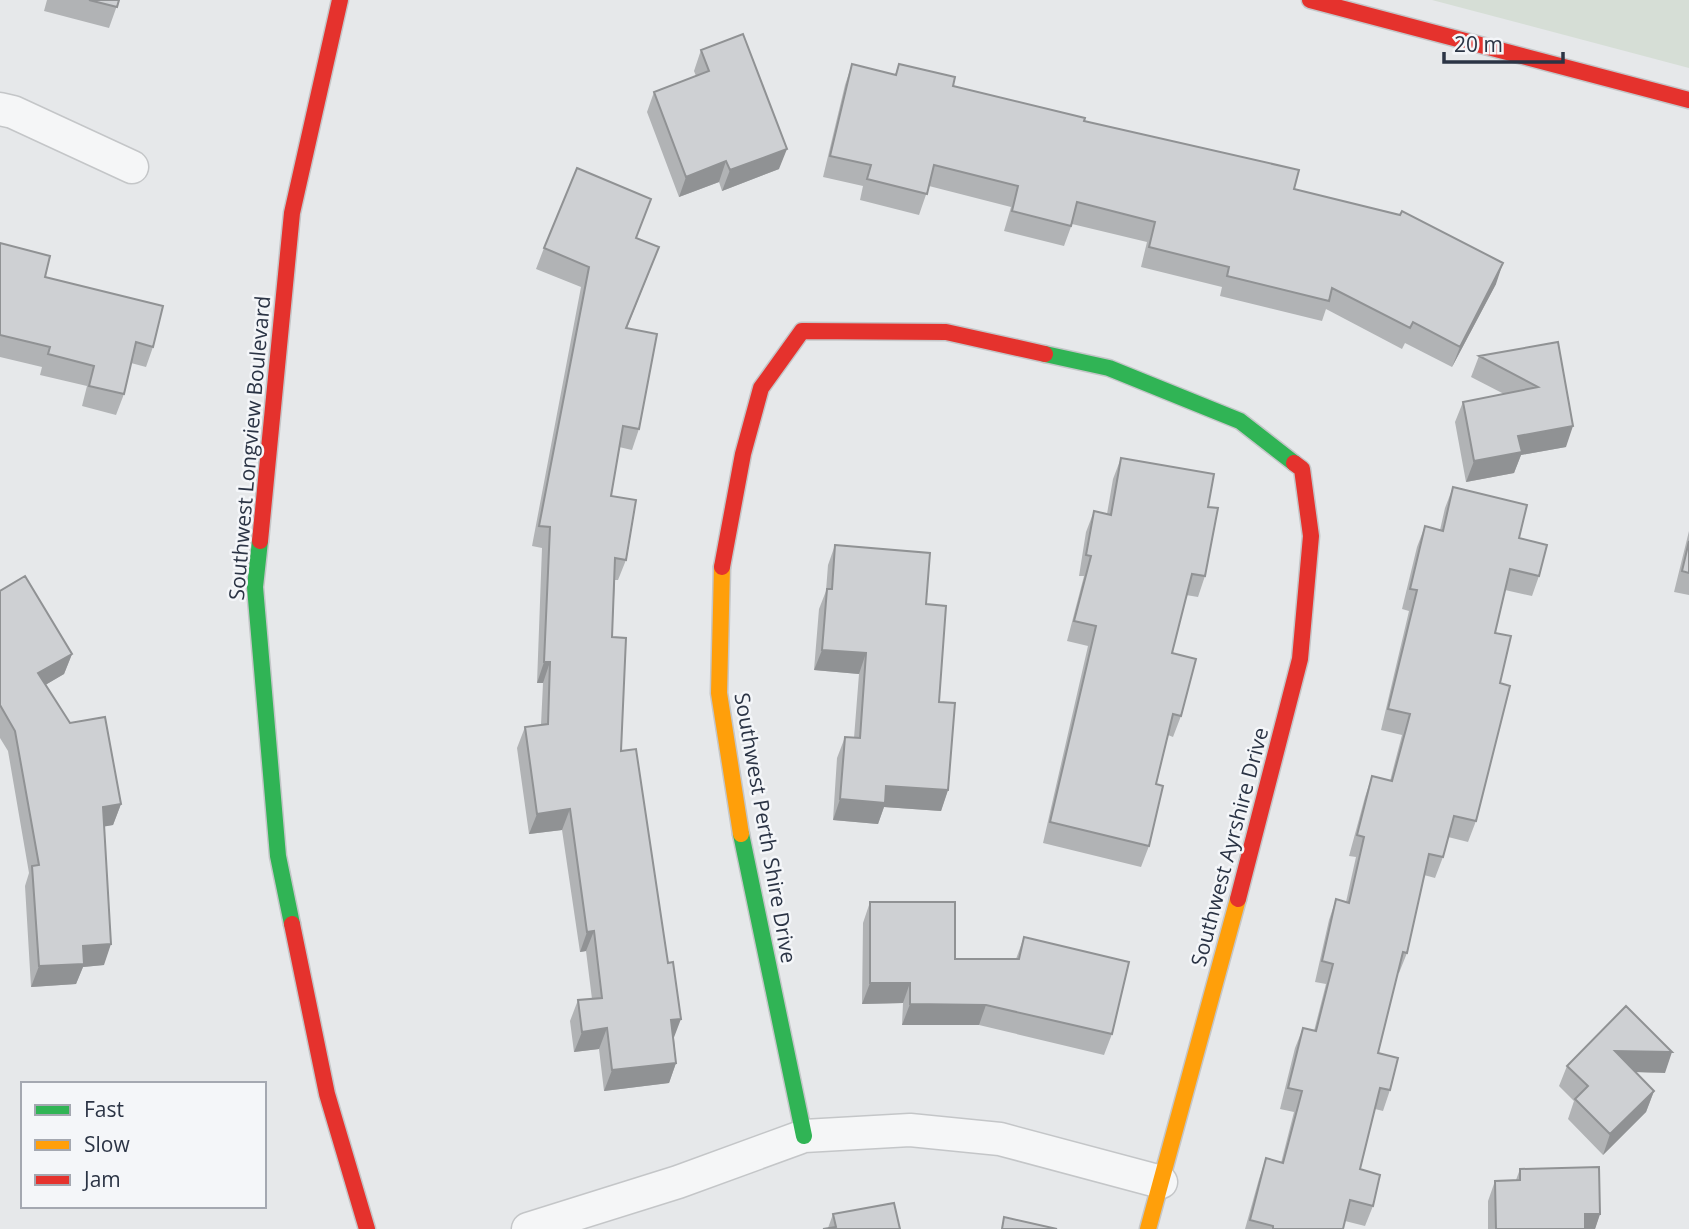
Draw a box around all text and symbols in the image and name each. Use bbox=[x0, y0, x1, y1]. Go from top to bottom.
scale bar bbox=[1444, 21, 1563, 65]
text: 20 m bbox=[1454, 30, 1503, 58]
street label: Southwest Longview Boulevard bbox=[222, 295, 276, 601]
street label: Southwest Perth Shire Drive bbox=[728, 690, 804, 965]
street label: Southwest Ayrshire Drive bbox=[1184, 724, 1274, 969]
legend bbox=[21, 1082, 266, 1208]
text: Fast bbox=[84, 1095, 124, 1123]
text: Slow bbox=[84, 1130, 130, 1158]
text: Jam bbox=[82, 1165, 121, 1193]

